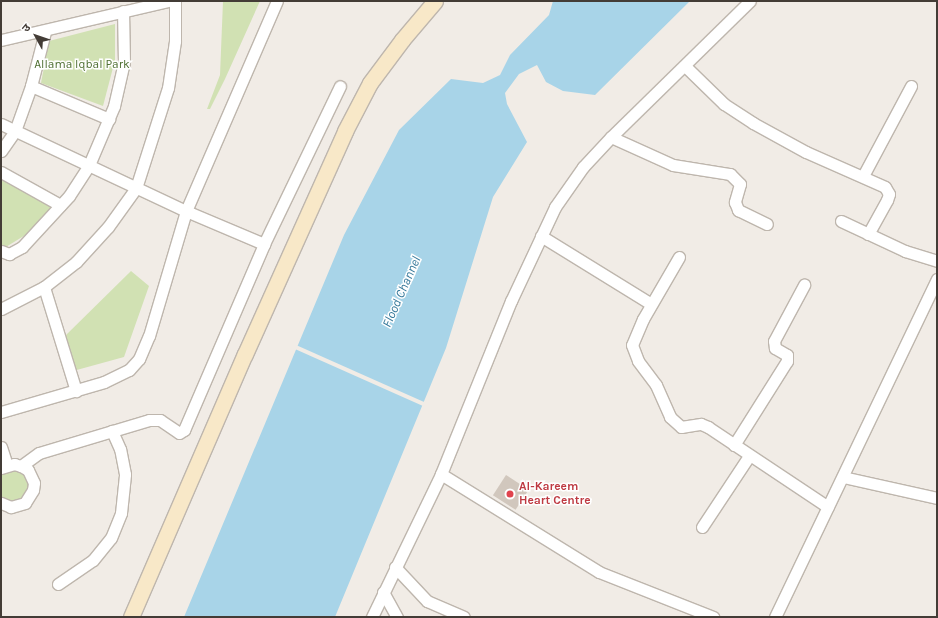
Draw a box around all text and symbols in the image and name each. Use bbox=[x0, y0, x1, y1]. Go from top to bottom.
north arrow bbox=[16, 16, 56, 56]
text: उ bbox=[19, 21, 33, 35]
park label: Allama Iqbal Park bbox=[34, 58, 130, 72]
water label: Flood Channel bbox=[379, 254, 425, 330]
place label: Al-Kareem Heart Centre bbox=[519, 480, 591, 508]
marker: Al-Kareem Heart Centre bbox=[504, 488, 516, 500]

